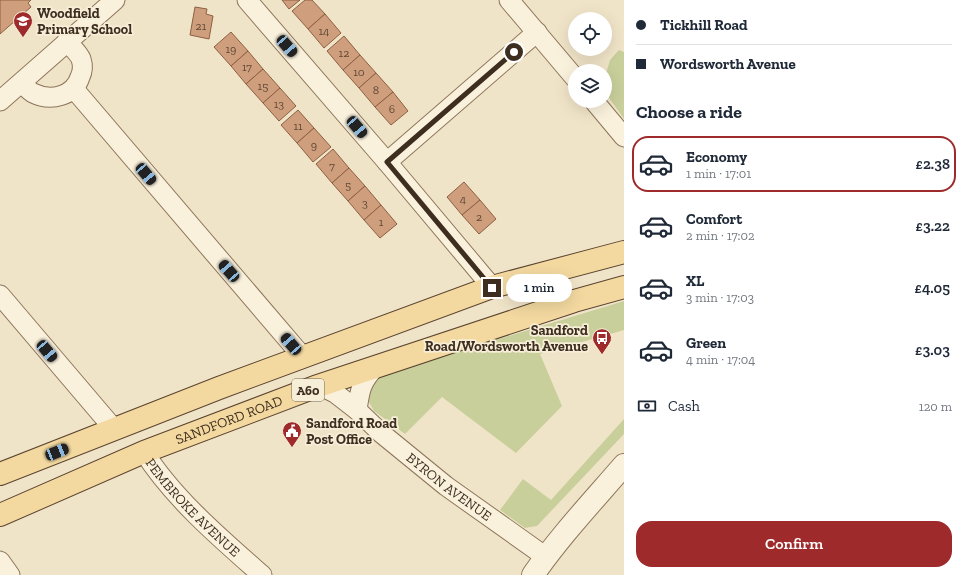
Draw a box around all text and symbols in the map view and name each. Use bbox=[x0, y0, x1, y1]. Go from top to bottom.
place label: Woodfield Primary School bbox=[37, 5, 132, 38]
school or university icon: Woodfield Primary School bbox=[12, 10, 34, 38]
map controls bbox=[568, 12, 612, 108]
button: locate bbox=[568, 12, 612, 56]
text: Tickhill Road bbox=[660, 16, 748, 34]
house number: 21 bbox=[196, 19, 207, 33]
house number: 14 bbox=[318, 24, 330, 38]
car bbox=[275, 33, 299, 59]
house number: 19 bbox=[226, 42, 237, 56]
route start bbox=[505, 43, 523, 61]
house number: 12 bbox=[339, 46, 349, 60]
text: Wordsworth Avenue bbox=[660, 55, 796, 73]
house number: 17 bbox=[242, 60, 252, 74]
button: layers bbox=[568, 64, 612, 108]
house number: 10 bbox=[353, 65, 365, 79]
house number: 15 bbox=[258, 79, 268, 93]
house number: 8 bbox=[373, 83, 379, 97]
house number: 13 bbox=[274, 97, 284, 111]
text: Choose a ride bbox=[636, 101, 742, 123]
house number: 6 bbox=[389, 102, 395, 116]
car bbox=[345, 114, 369, 140]
house number: 11 bbox=[293, 119, 303, 133]
house number: 9 bbox=[311, 138, 317, 152]
icon: car bbox=[638, 146, 674, 182]
text: Economy bbox=[686, 148, 747, 166]
text: £2.38 bbox=[915, 155, 950, 173]
house number: 7 bbox=[329, 159, 335, 173]
car bbox=[134, 161, 158, 187]
text: 1 min · 17:01 bbox=[686, 166, 751, 181]
house number: 5 bbox=[345, 178, 351, 192]
house number: 4 bbox=[460, 192, 467, 206]
house number: 3 bbox=[362, 196, 368, 210]
icon: car bbox=[638, 208, 674, 244]
house number: 2 bbox=[476, 210, 482, 224]
text: Comfort bbox=[686, 210, 742, 228]
house number: 1 bbox=[379, 215, 384, 229]
text: £3.22 bbox=[916, 217, 950, 235]
text: 2 min · 17:02 bbox=[686, 228, 755, 243]
car bbox=[217, 258, 241, 284]
icon: car bbox=[638, 270, 674, 306]
text: XL bbox=[686, 272, 704, 290]
callout: 1 min bbox=[506, 274, 572, 302]
route end bbox=[483, 279, 501, 297]
text: £4.05 bbox=[914, 279, 950, 297]
text: 1 min bbox=[524, 280, 554, 295]
text: 3 min · 17:03 bbox=[686, 290, 754, 305]
place label: Sandford Road/Wordsworth Avenue bbox=[425, 322, 588, 355]
bus stop icon: Sandford Road/Wordsworth Avenue bbox=[591, 327, 613, 355]
car bbox=[279, 331, 303, 357]
icon: car bbox=[638, 332, 674, 368]
text: Green bbox=[686, 334, 726, 352]
car bbox=[35, 338, 59, 364]
text: £3.03 bbox=[915, 341, 950, 359]
text: 4 min · 17:04 bbox=[686, 352, 755, 367]
road number: A60 bbox=[292, 379, 324, 401]
street label: SANDFORD ROAD bbox=[173, 392, 285, 448]
icon: cash bbox=[636, 395, 658, 417]
text: Cash bbox=[668, 397, 700, 415]
text: 120 m bbox=[919, 399, 952, 414]
place label: Sandford Road Post Office bbox=[306, 415, 397, 448]
public building icon: Sandford Road Post Office bbox=[281, 420, 303, 448]
car bbox=[44, 442, 70, 462]
street label: BYRON AVENUE bbox=[403, 449, 495, 525]
street label: PEMBROKE AVENUE bbox=[142, 455, 243, 561]
button: Confirm bbox=[636, 521, 952, 567]

